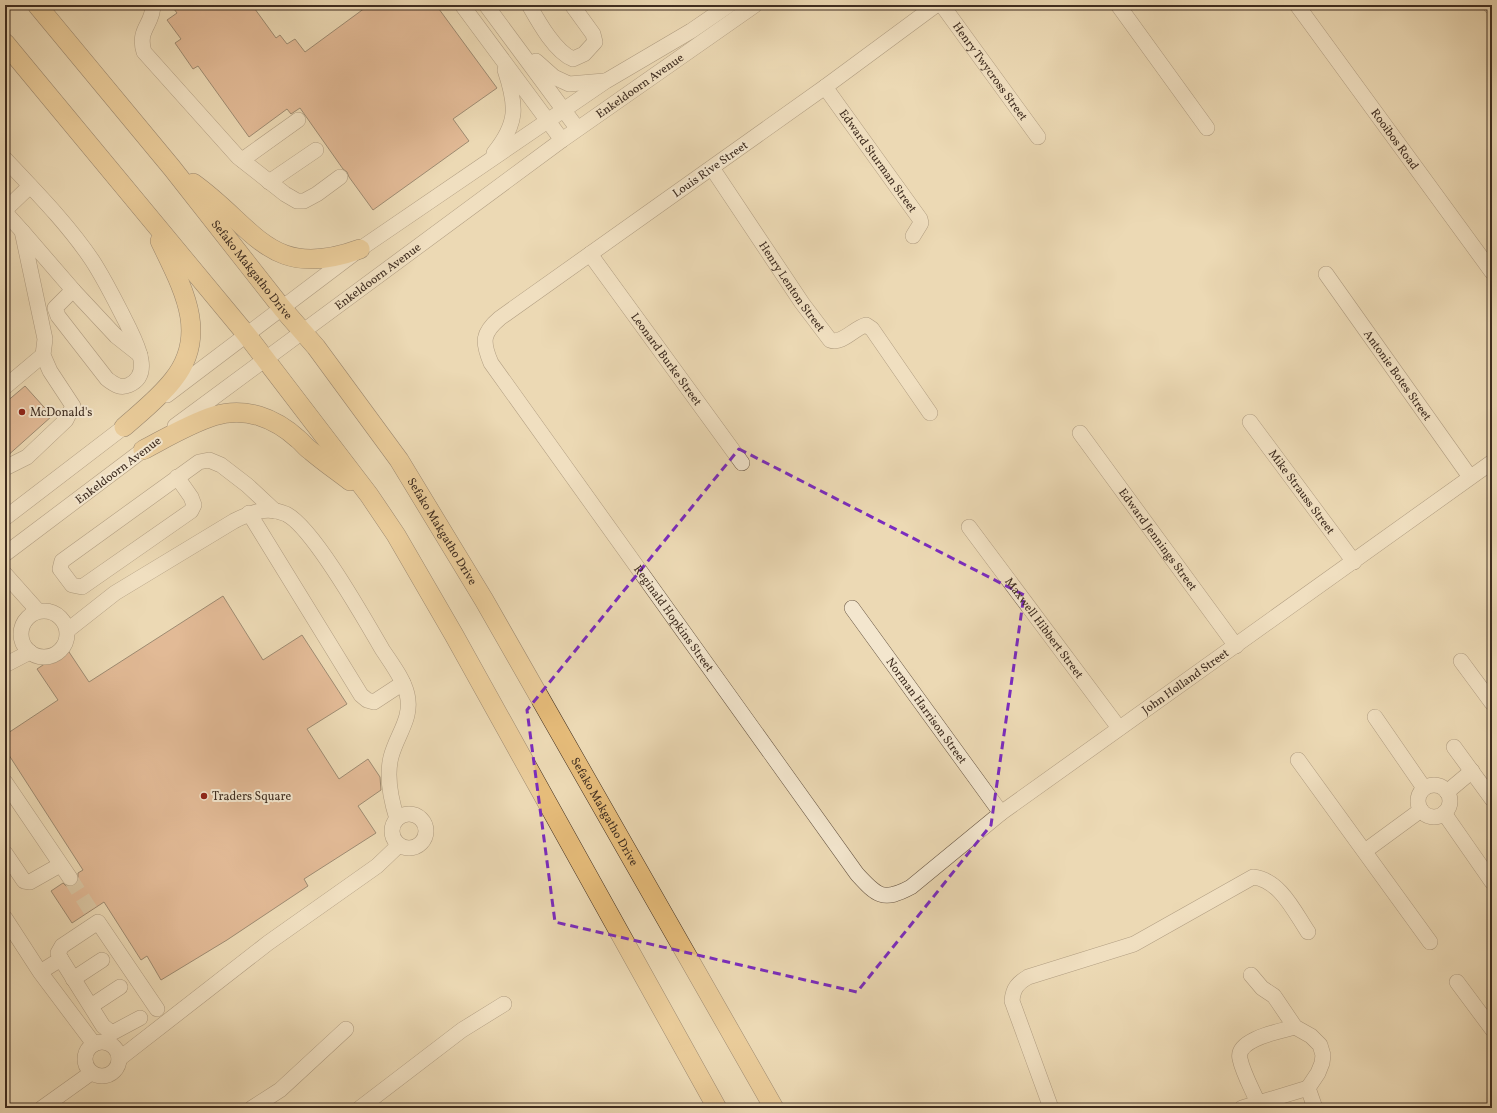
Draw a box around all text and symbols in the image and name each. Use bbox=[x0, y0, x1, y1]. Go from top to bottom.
street label: Henry Twycross Street bbox=[948, 19, 1031, 124]
street label: Enkeldoorn Avenue bbox=[593, 50, 687, 123]
street label: Rooibos Road bbox=[1366, 106, 1422, 174]
street label: Edward Sturman Street bbox=[835, 107, 920, 216]
street label: Louis Rive Street bbox=[670, 138, 751, 202]
street label: Sefako Makgatho Drive bbox=[207, 217, 296, 324]
street label: Henry Lenton Street bbox=[754, 239, 828, 336]
street label: Enkeldoorn Avenue bbox=[332, 240, 425, 314]
street label: Leonard Burke Street bbox=[626, 310, 705, 410]
street label: Antonie Botes Street bbox=[1359, 327, 1435, 424]
place label: McDonald's bbox=[30, 405, 92, 421]
marker: McDonald's bbox=[17, 407, 27, 417]
street label: Enkeldoorn Avenue bbox=[72, 433, 165, 508]
street label: Mike Strauss Street bbox=[1264, 447, 1338, 538]
street label: Sefako Makgatho Drive bbox=[403, 475, 480, 589]
street label: Edward Jennings Street bbox=[1114, 486, 1200, 595]
street label: Reginald Hopkins Street bbox=[629, 562, 717, 676]
street label: Maxwell Hibbert Street bbox=[1001, 575, 1087, 682]
street label: John Holland Street bbox=[1139, 646, 1233, 719]
street label: Norman Harrison Street bbox=[882, 655, 970, 768]
street label: Sefako Makgatho Drive bbox=[567, 755, 641, 870]
place label: Traders Square bbox=[212, 789, 292, 805]
marker: Traders Square bbox=[199, 791, 209, 801]

